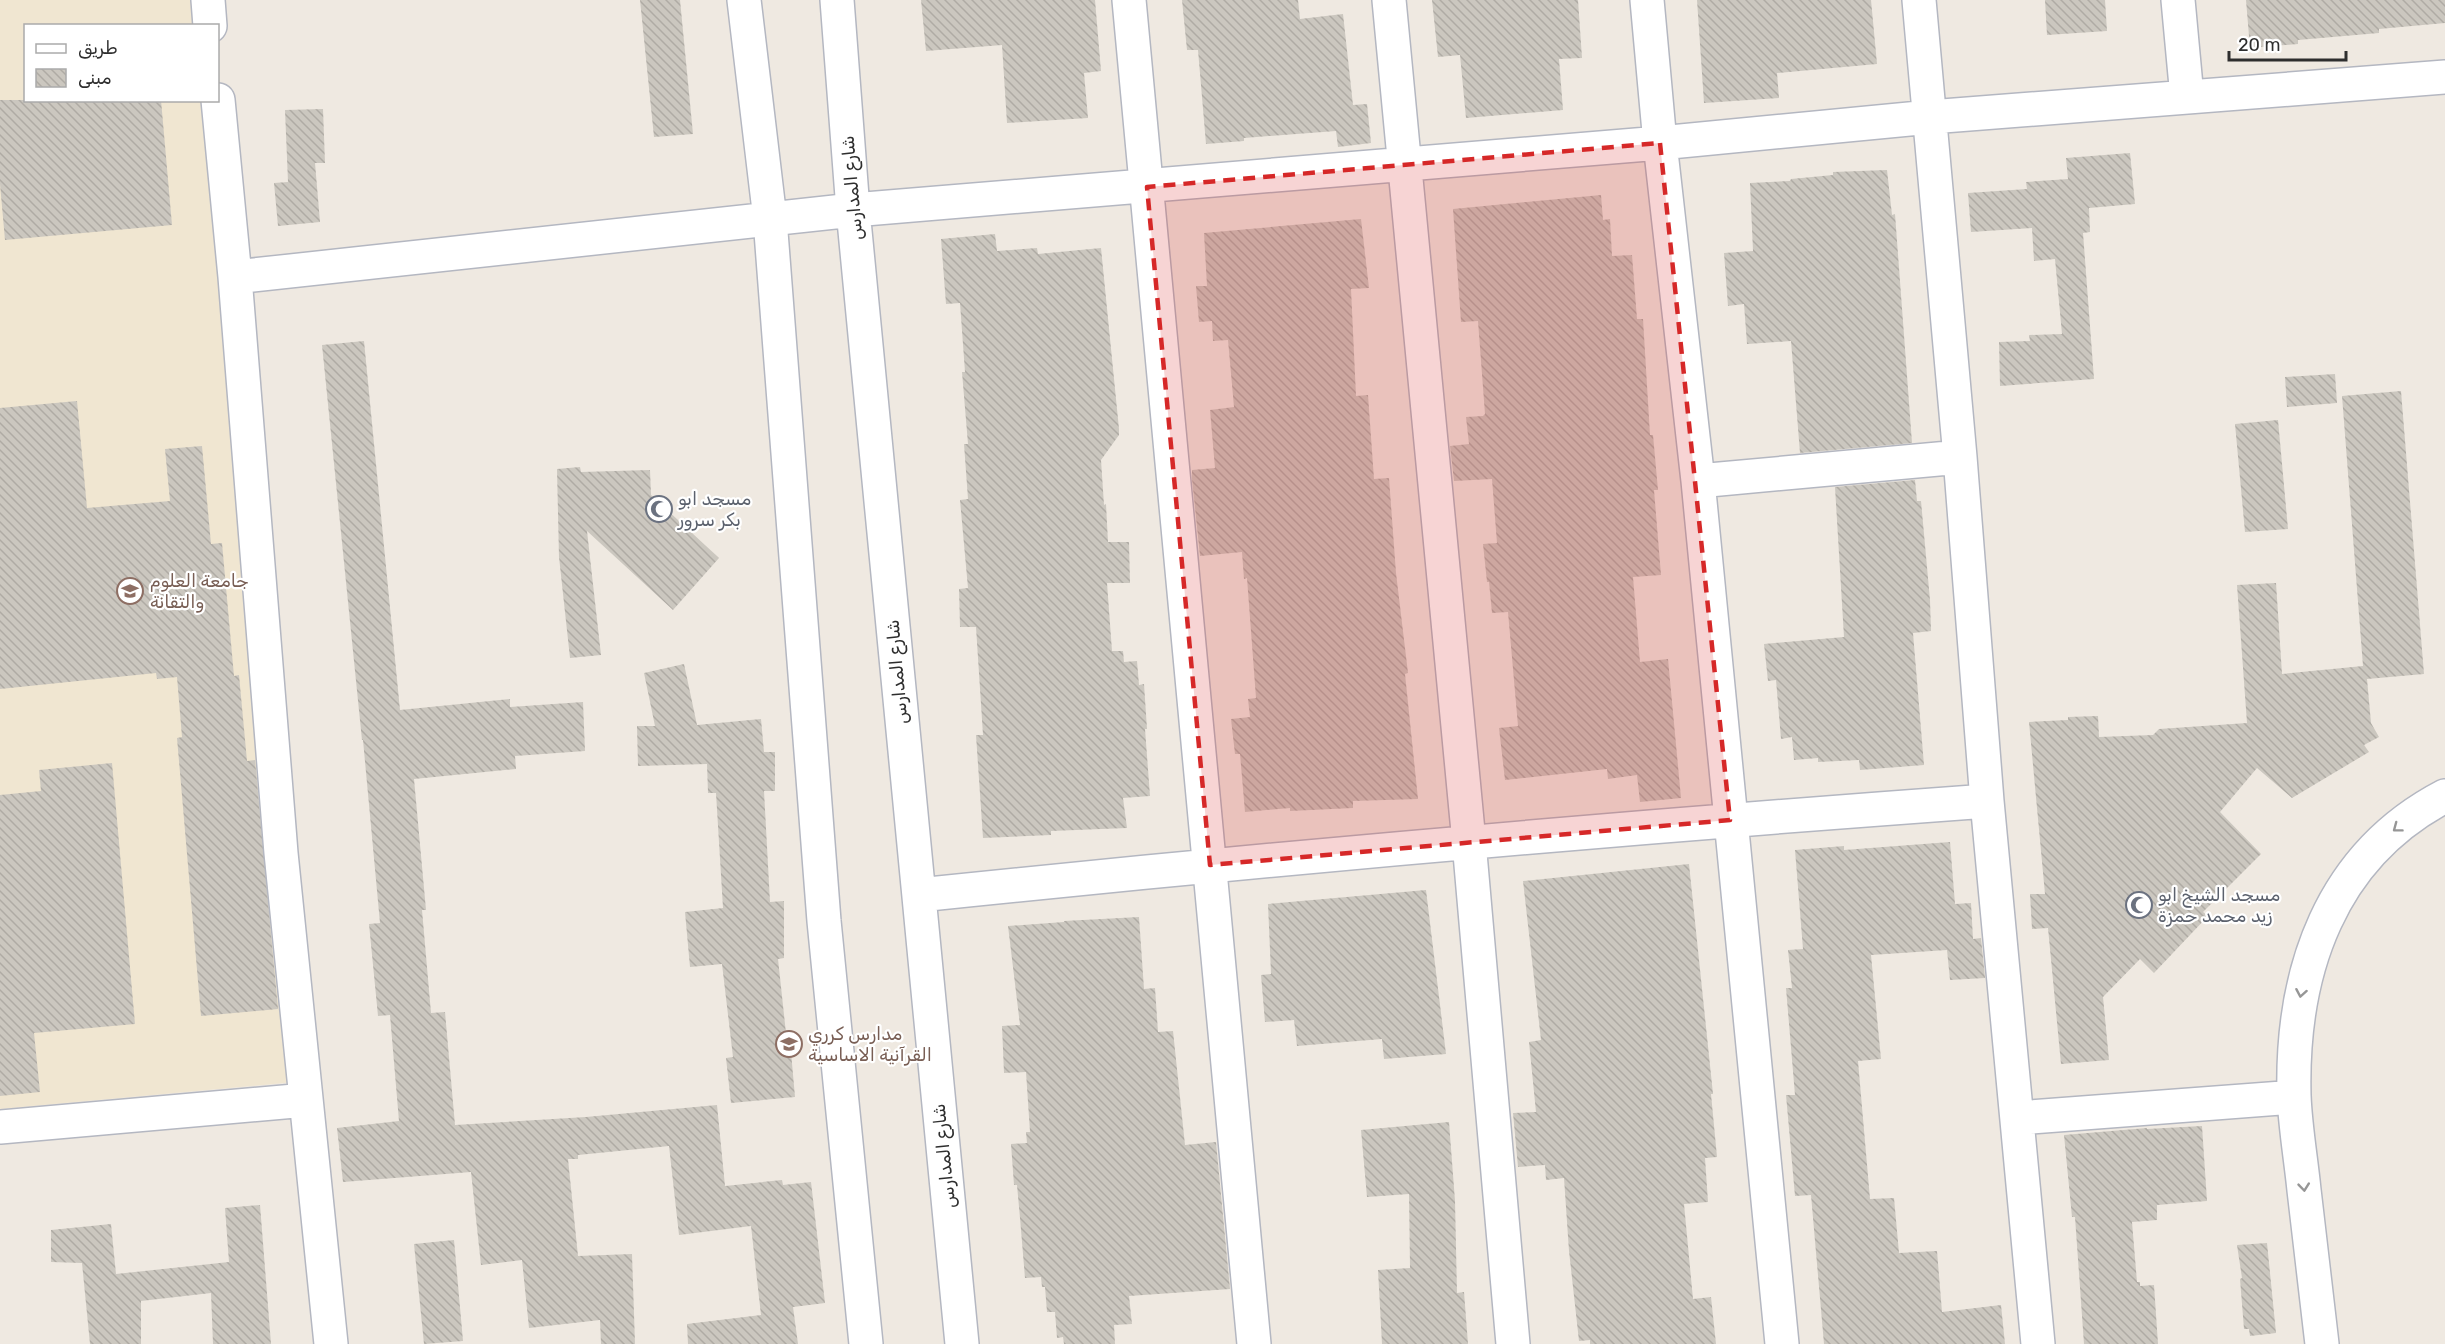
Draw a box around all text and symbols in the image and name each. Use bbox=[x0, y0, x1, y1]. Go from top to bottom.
legend bbox=[24, 24, 219, 102]
scale bar bbox=[2229, 24, 2346, 62]
text: 20 m bbox=[2238, 34, 2280, 56]
text: طريق bbox=[78, 37, 118, 59]
text: مبنى bbox=[78, 67, 112, 89]
street label: شارع المدارس bbox=[836, 135, 869, 241]
place label: مسجد ابو بكر سرور bbox=[677, 488, 751, 531]
mosque icon: مسجد ابو بكر سرور bbox=[644, 494, 674, 524]
place label: جامعة العلوم والتقانة bbox=[150, 570, 249, 613]
school or university icon: جامعة العلوم والتقانة bbox=[115, 576, 145, 606]
street label: شارع المدارس bbox=[881, 619, 914, 725]
one-way arrow bbox=[2392, 821, 2403, 832]
place label: مسجد الشيخ ابو زيد محمد حمزة bbox=[2158, 884, 2280, 927]
mosque icon: مسجد الشيخ ابو زيد محمد حمزة bbox=[2124, 890, 2154, 920]
one-way arrow bbox=[2295, 988, 2308, 998]
place label: مدارس كرري القرآنية الاساسية bbox=[808, 1023, 932, 1066]
school or university icon: مدارس كرري القرآنية الاساسية bbox=[774, 1029, 804, 1059]
street label: شارع المدارس bbox=[928, 1102, 961, 1209]
one-way arrow bbox=[2297, 1183, 2310, 1192]

